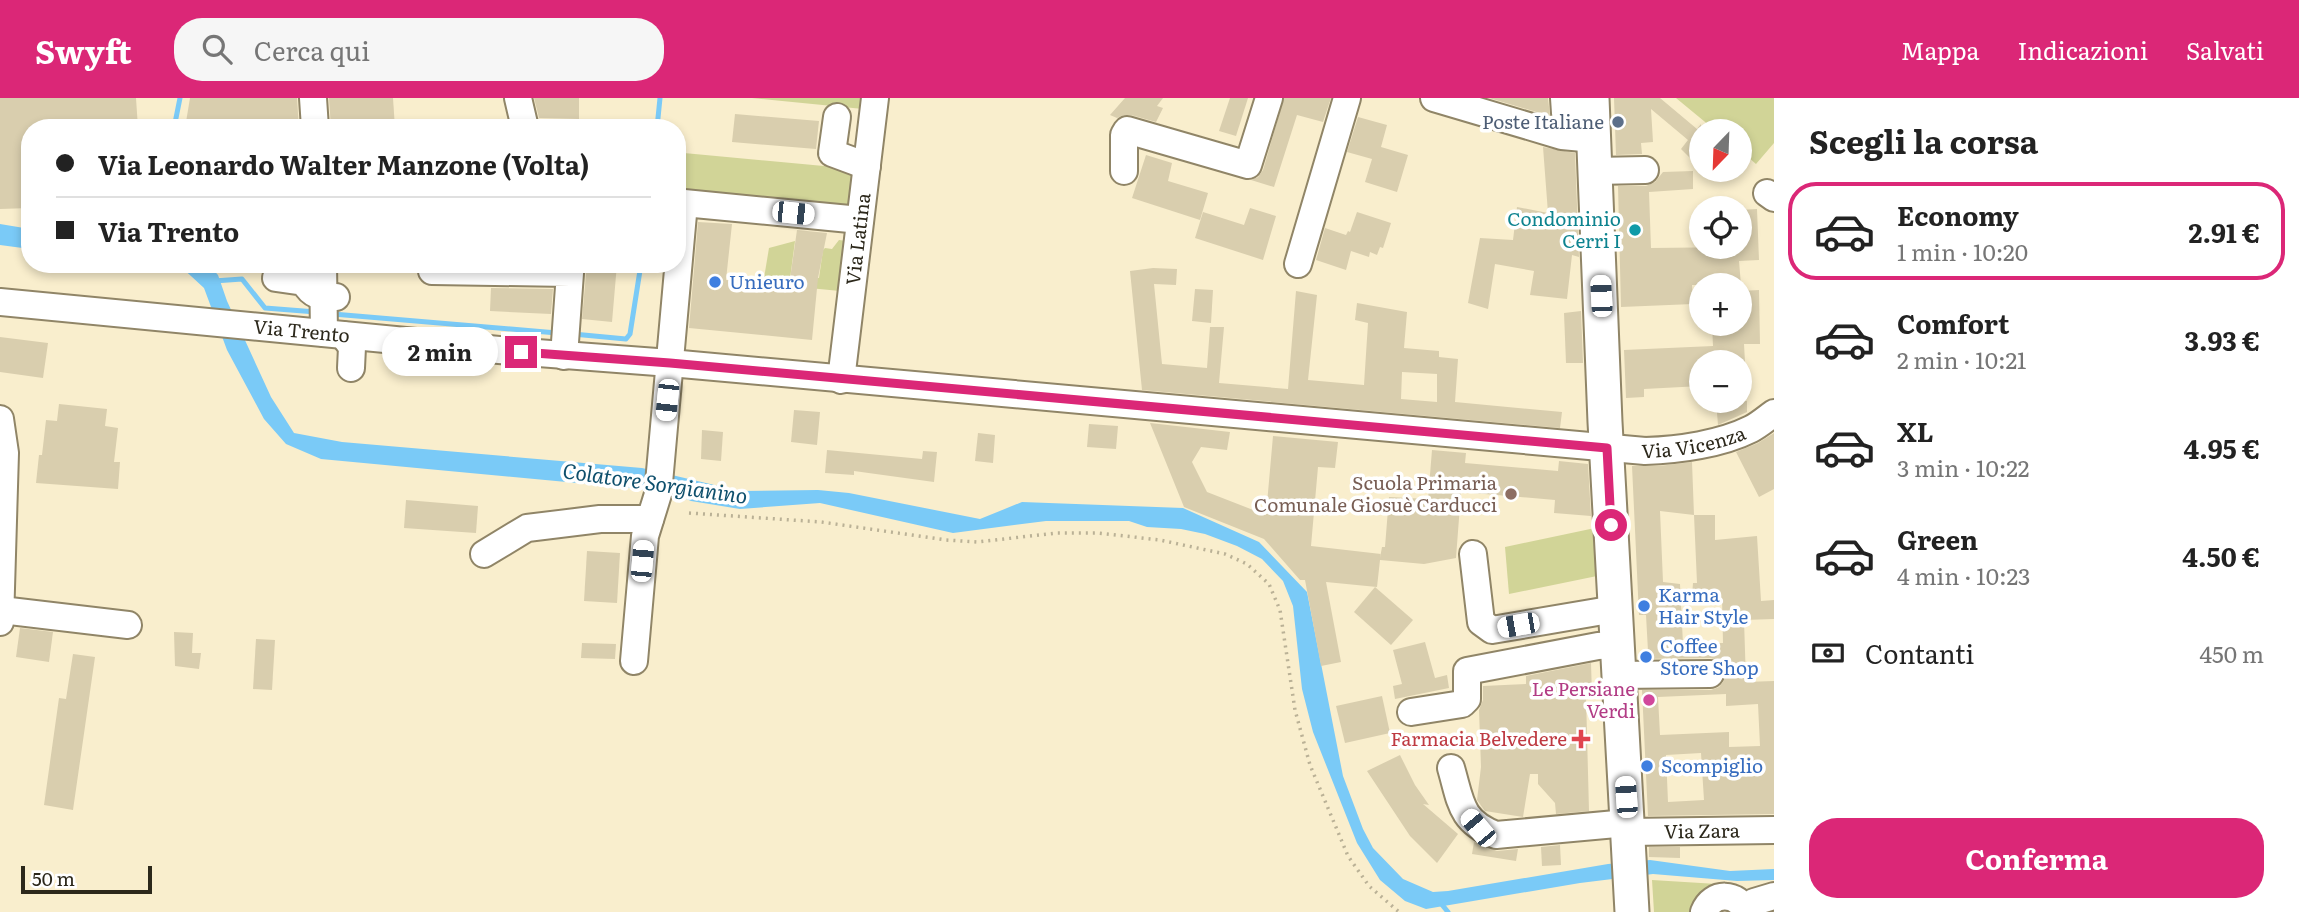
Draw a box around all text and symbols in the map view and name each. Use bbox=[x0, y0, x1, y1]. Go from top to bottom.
search box bbox=[174, 18, 664, 81]
text: Swyft bbox=[35, 25, 132, 74]
icon: search bbox=[198, 30, 236, 68]
text: Cerca qui bbox=[254, 30, 370, 69]
text: Mappa bbox=[1901, 32, 1979, 67]
text: Indicazioni bbox=[2017, 32, 2148, 67]
text: Salvati bbox=[2186, 32, 2264, 67]
place label: Poste Italiane bbox=[1482, 107, 1604, 135]
marker: Poste Italiane bbox=[1610, 114, 1626, 130]
text: Scegli la corsa bbox=[1809, 116, 2038, 164]
north arrow bbox=[1689, 119, 1752, 182]
map controls bbox=[1689, 119, 1752, 413]
text: Via Leonardo Walter Manzone (Volta) bbox=[98, 144, 589, 183]
street label: Via Latina bbox=[838, 190, 877, 287]
text: Economy bbox=[1897, 195, 2019, 234]
button: locate bbox=[1689, 196, 1752, 259]
car bbox=[772, 200, 815, 226]
icon: car bbox=[1813, 200, 1876, 263]
place label: Condominio Cerri I bbox=[1507, 204, 1621, 254]
text: Via Trento bbox=[98, 211, 239, 250]
text: 2.91 € bbox=[2188, 212, 2260, 251]
marker: Condominio Cerri I bbox=[1627, 222, 1643, 238]
text: 1 min · 10:20 bbox=[1897, 234, 2028, 268]
place label: Unieuro bbox=[729, 267, 805, 295]
button: + bbox=[1689, 273, 1752, 336]
marker: Unieuro bbox=[707, 274, 723, 290]
car bbox=[1590, 274, 1613, 318]
text: Comfort bbox=[1897, 303, 2009, 342]
icon: car bbox=[1813, 308, 1876, 371]
street label: Via Trento bbox=[252, 311, 351, 349]
text: 3.93 € bbox=[2184, 320, 2260, 359]
callout: 2 min bbox=[381, 328, 496, 376]
text: 2 min bbox=[408, 334, 472, 368]
route end bbox=[505, 336, 537, 368]
text: 2 min · 10:21 bbox=[1897, 342, 2026, 376]
button: − bbox=[1689, 350, 1752, 413]
car bbox=[655, 378, 680, 422]
text: XL bbox=[1897, 411, 1934, 450]
icon: car bbox=[1813, 416, 1876, 479]
street label: Via Vicenza bbox=[1641, 418, 1750, 464]
text: 4.95 € bbox=[2184, 428, 2260, 467]
text: 3 min · 10:22 bbox=[1897, 450, 2030, 484]
water label: Colatore Sorgianino bbox=[561, 453, 750, 510]
place label: Scuola Primaria Comunale Giosuè Carducci bbox=[1254, 468, 1498, 518]
marker: Scuola Primaria Comunale Giosuè Carducci bbox=[1503, 486, 1519, 502]
route start bbox=[1595, 509, 1627, 541]
text: Green bbox=[1897, 519, 1978, 558]
icon: car bbox=[1813, 524, 1876, 587]
text: 4.50 € bbox=[2182, 536, 2260, 575]
car bbox=[630, 539, 655, 583]
text: 4 min · 10:23 bbox=[1897, 558, 2031, 592]
place label: Karma Hair Style bbox=[1658, 580, 1749, 630]
marker: Karma Hair Style bbox=[1636, 598, 1652, 614]
car bbox=[1496, 611, 1541, 639]
place label: Coffee Store Shop bbox=[1660, 631, 1759, 681]
text: Contanti bbox=[1865, 633, 1974, 672]
icon: cash bbox=[1809, 634, 1847, 672]
text: 450 m bbox=[2199, 636, 2264, 670]
marker: Coffee Store Shop bbox=[1638, 649, 1654, 665]
place label: Le Persiane Verdi bbox=[1532, 674, 1635, 724]
marker: Le Persiane Verdi bbox=[1641, 692, 1657, 708]
place label: Farmacia Belvedere bbox=[1390, 724, 1567, 752]
marker: Farmacia Belvedere bbox=[1573, 731, 1589, 747]
place label: Scompiglio bbox=[1661, 751, 1763, 779]
marker: Scompiglio bbox=[1639, 758, 1655, 774]
car bbox=[1615, 775, 1638, 819]
car bbox=[1457, 805, 1500, 851]
street label: Via Zara bbox=[1664, 815, 1741, 845]
button: Conferma bbox=[1809, 818, 2264, 898]
scale bar bbox=[21, 863, 152, 895]
text: 50 m bbox=[32, 864, 75, 892]

